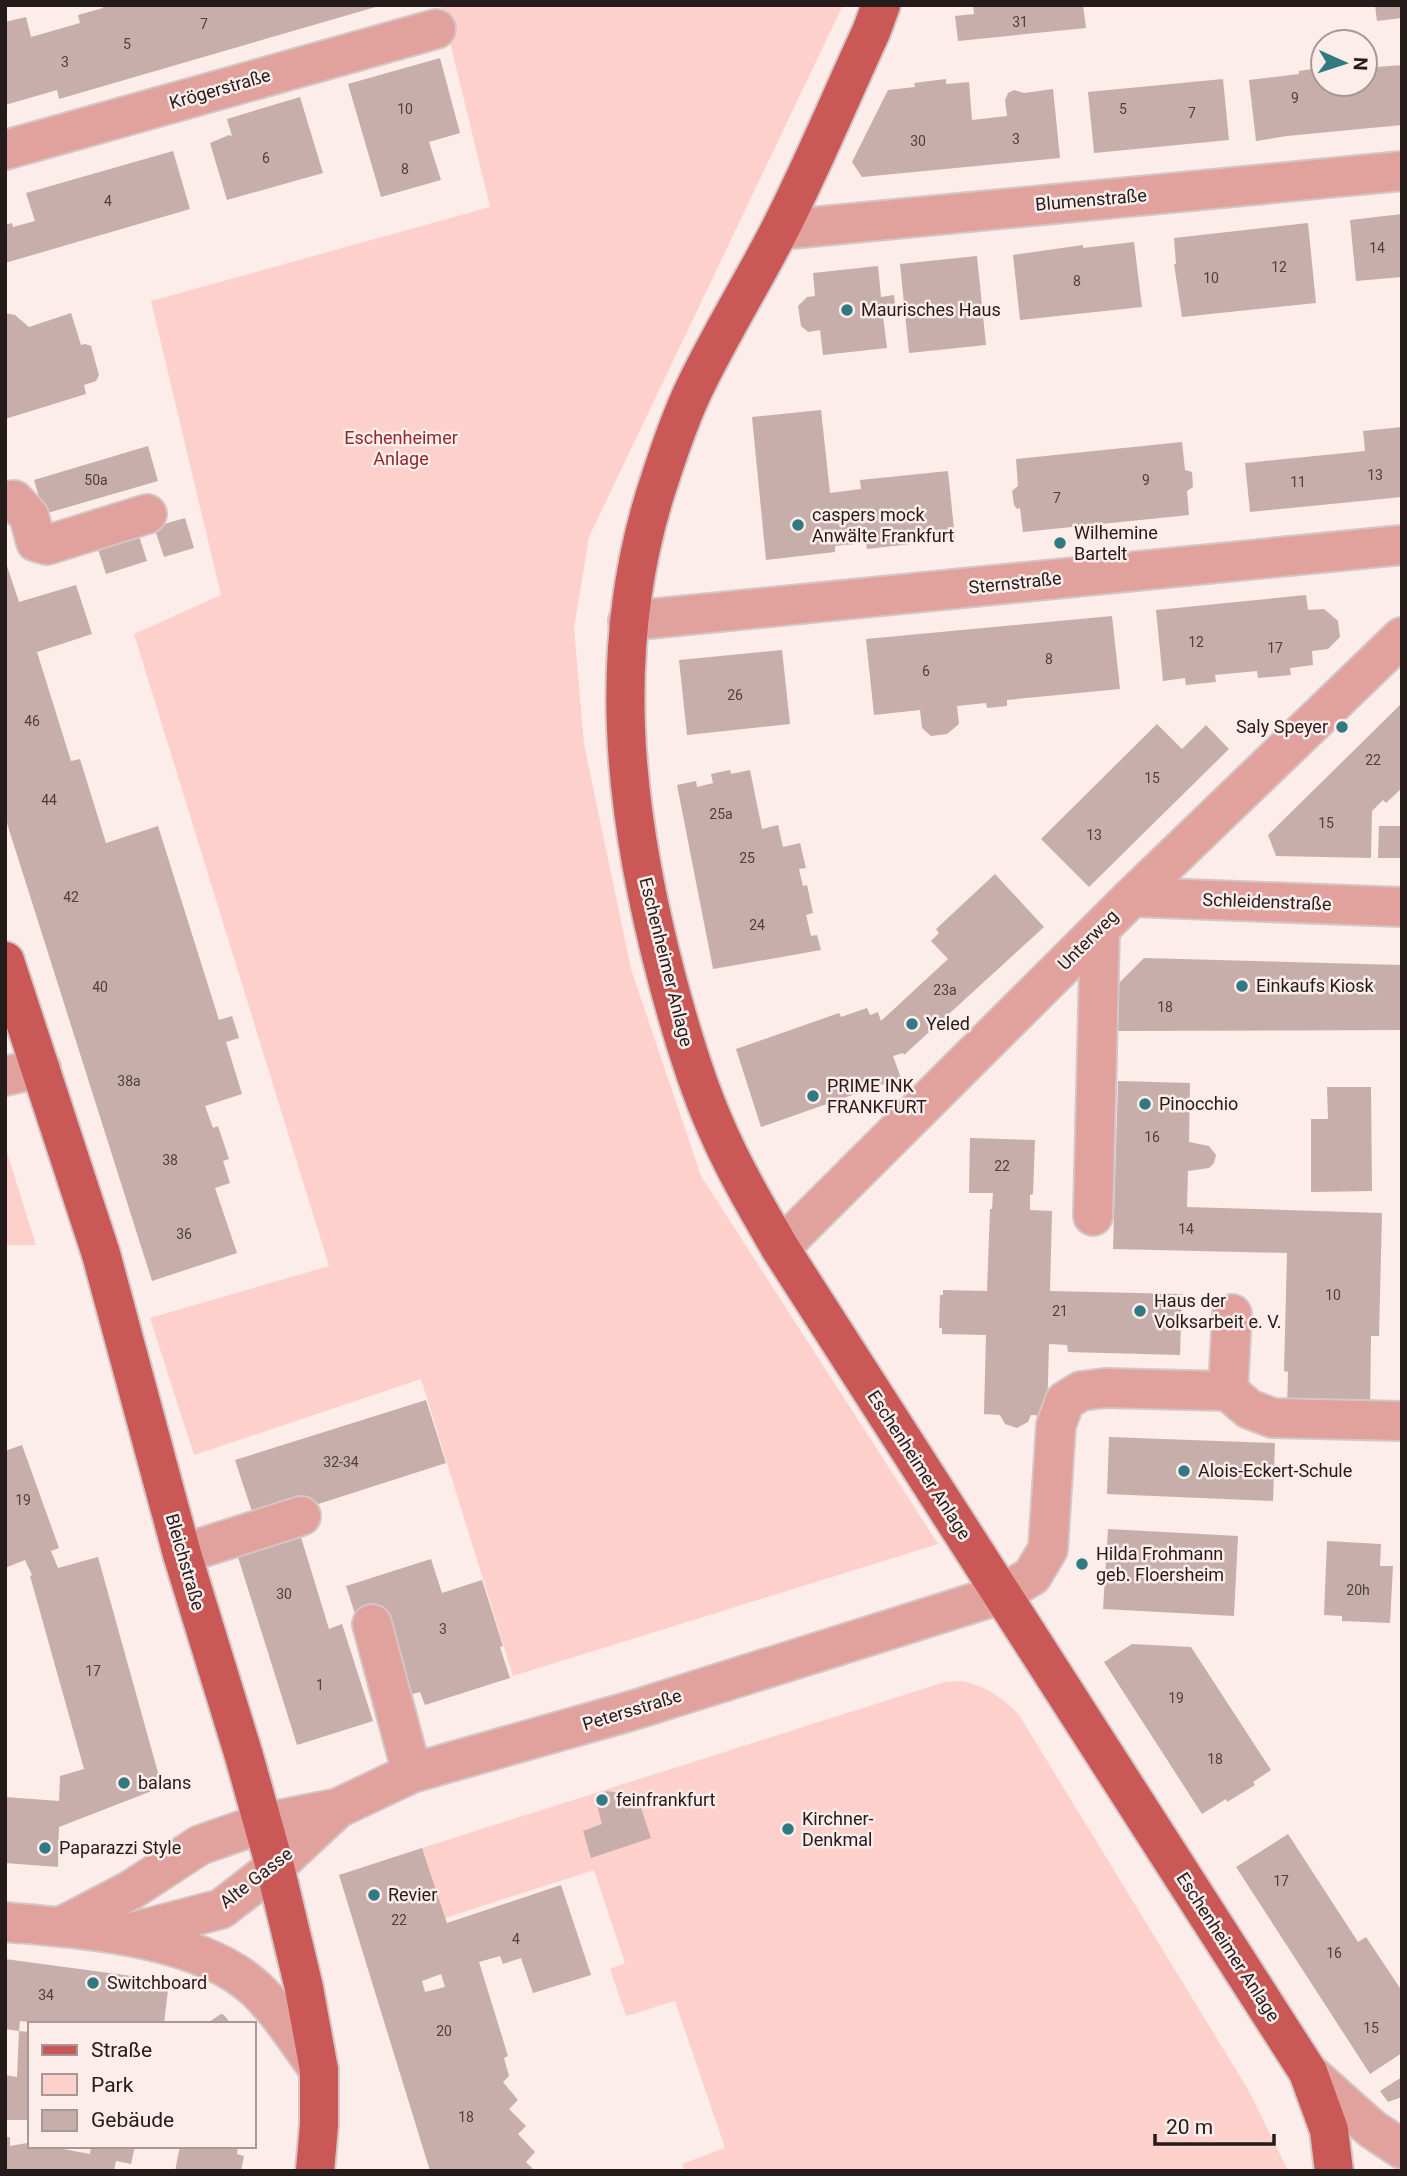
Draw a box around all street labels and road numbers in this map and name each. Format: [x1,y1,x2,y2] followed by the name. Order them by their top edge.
[167,64,273,113] street label: Krögerstraße
[1034,184,1148,215] street label: Blumenstraße
[968,567,1062,598] street label: Sternstraße
[635,875,698,1049] street label: Eschenheimer Anlage
[1202,889,1332,914] street label: Schleidenstraße
[1053,905,1122,974] street label: Unterweg
[863,1386,975,1543] street label: Eschenheimer Anlage
[162,1511,209,1613] street label: Bleichstraße
[580,1684,684,1735] street label: Petersstraße
[215,1843,296,1912] street label: Alte Gasse
[1172,1868,1284,2025] street label: Eschenheimer Anlage

